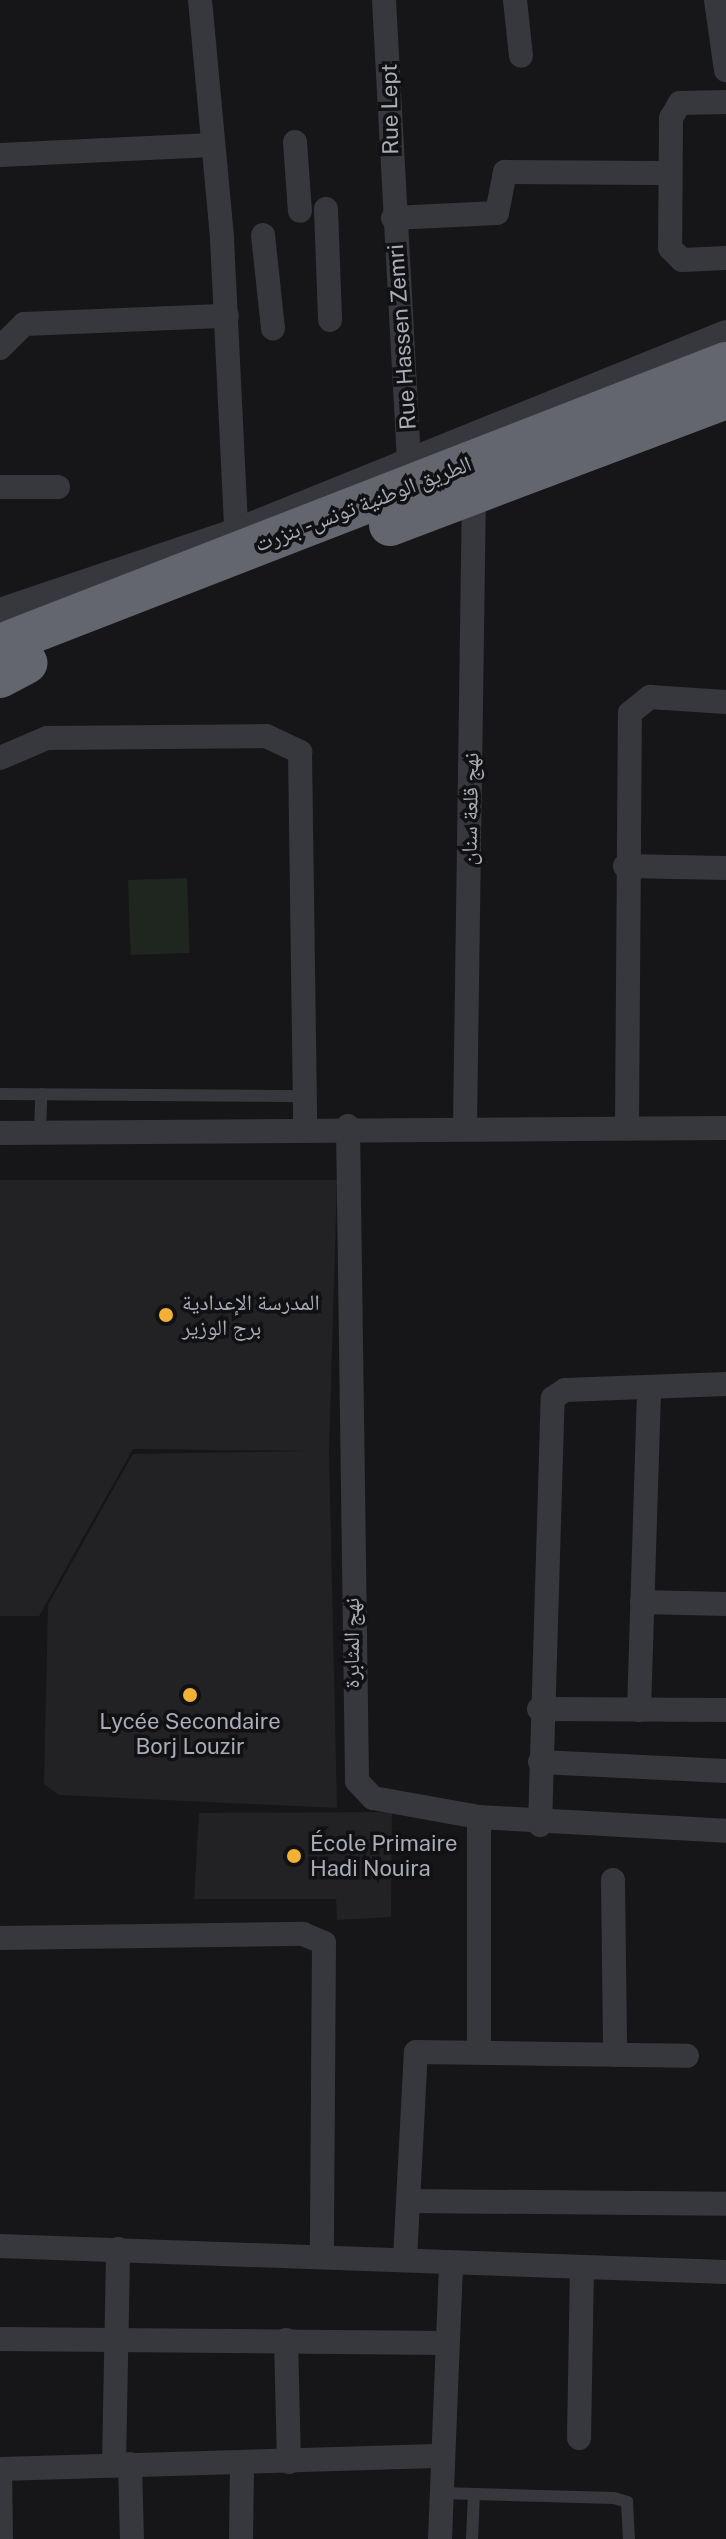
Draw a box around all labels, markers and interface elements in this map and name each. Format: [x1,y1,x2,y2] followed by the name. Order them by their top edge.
[376,63,404,155] street label: Rue Lept
[382,243,422,431] street label: Rue Hassen Zemri
[248,449,478,559] street label: الطريق الوطنية تونس - بنزرت
[456,752,484,866] street label: نهج قلعة سنان
[182,1289,320,1340] place label: المدرسة الإعدادية برج الوزير
[157,1306,175,1324] marker: المدرسة الإعدادية برج الوزير
[339,1598,365,1688] street label: نهج المثابرة
[181,1686,199,1704] marker: Lycée Secondaire Borj Louzir
[99,1708,281,1760] place label: Lycée Secondaire Borj Louzir
[310,1830,458,1882] place label: École Primaire Hadi Nouira
[285,1847,303,1865] marker: École Primaire Hadi Nouira

